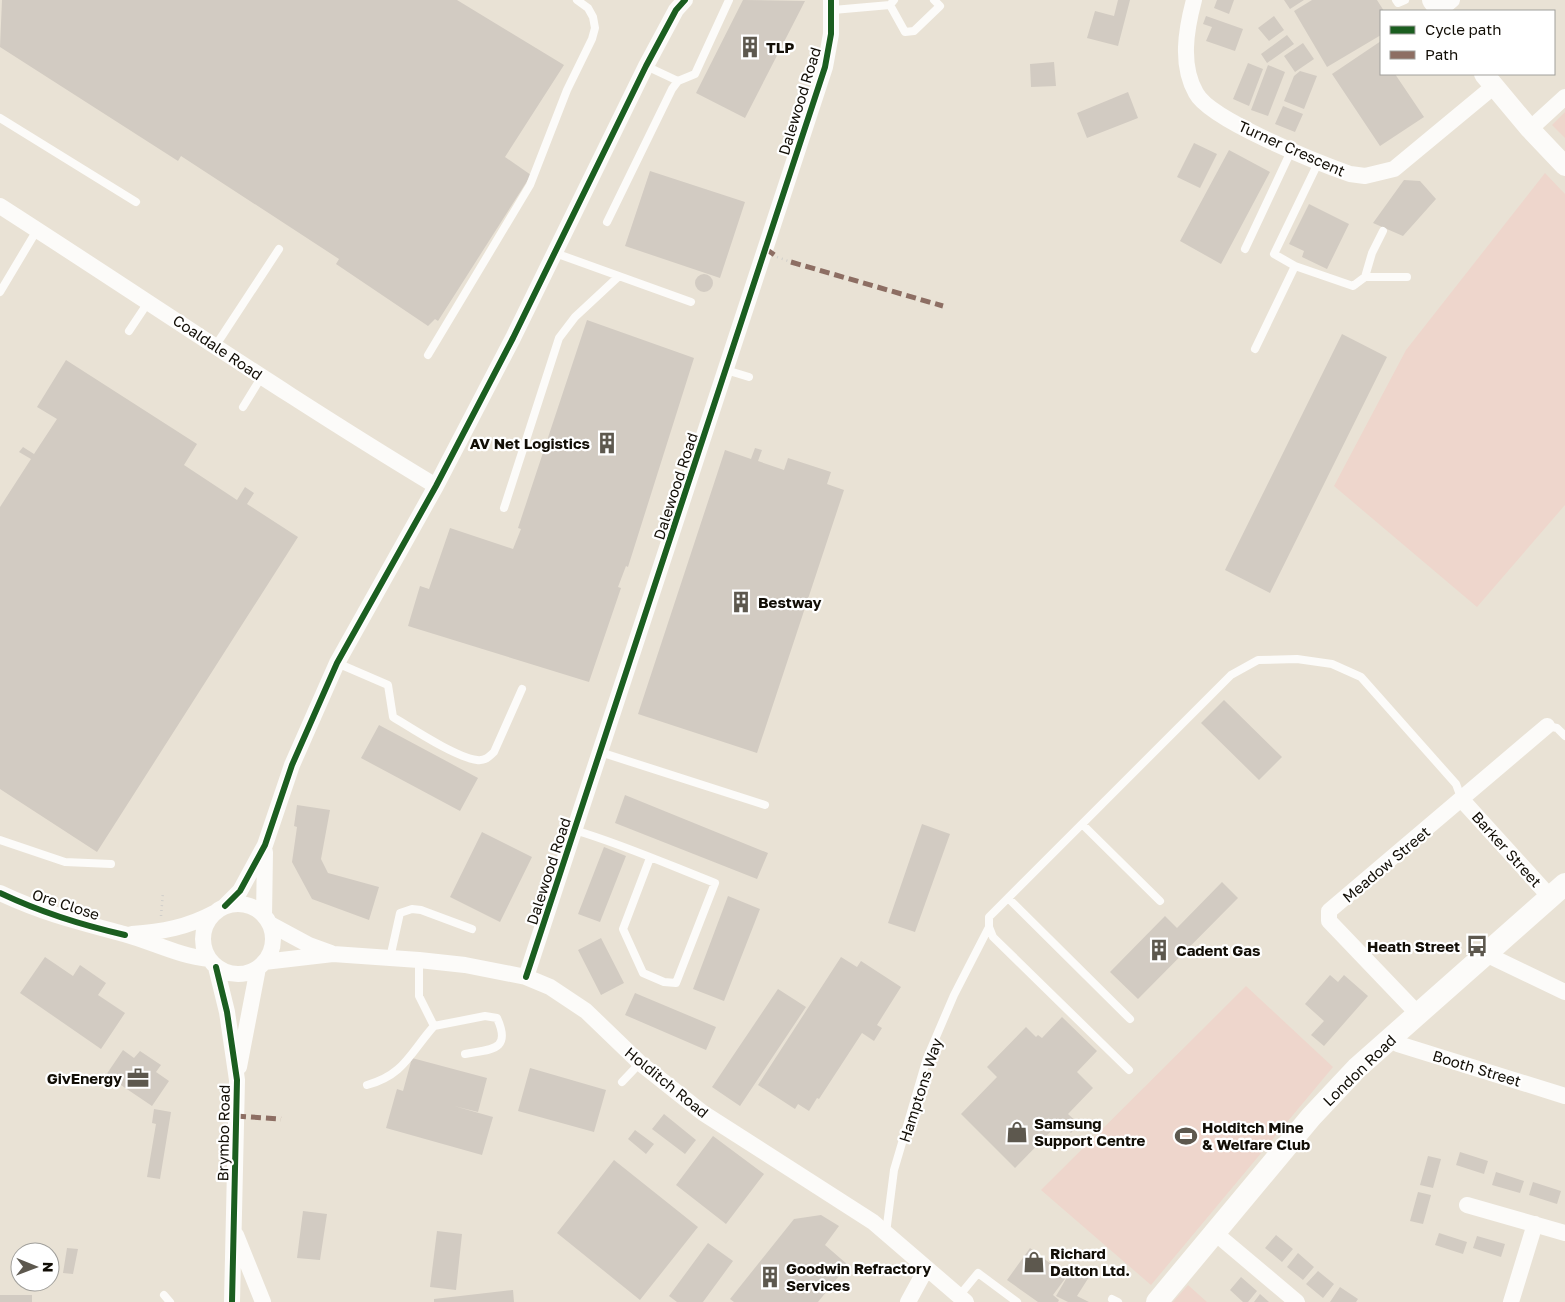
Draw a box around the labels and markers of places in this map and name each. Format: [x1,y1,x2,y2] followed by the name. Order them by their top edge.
[737,34,763,60] building icon: TLP
[766,38,794,56] place label: TLP
[594,430,620,456] building icon: AV Net Logistics
[470,434,590,452] place label: AV Net Logistics
[728,589,754,615] building icon: Bestway
[758,593,821,611] place label: Bestway
[1464,933,1490,959] bus stop icon: Heath Street
[1146,937,1172,963] building icon: Cadent Gas
[1367,937,1460,955] place label: Heath Street
[1176,941,1260,959] place label: Cadent Gas
[125,1065,151,1091] office icon: GivEnergy
[47,1069,122,1087] place label: GivEnergy
[1034,1114,1146,1149] place label: Samsung Support Centre
[1202,1118,1310,1153] place label: Holditch Mine & Welfare Club
[1004,1119,1030,1145] shop icon: Samsung Support Centre
[1173,1123,1199,1149] sports icon: Holditch Mine & Welfare Club
[1050,1244,1130,1279] place label: Richard Dalton Ltd.
[1021,1249,1047,1275] shop icon: Richard Dalton Ltd.
[786,1259,931,1294] place label: Goodwin Refractory Services
[757,1264,783,1290] building icon: Goodwin Refractory Services

